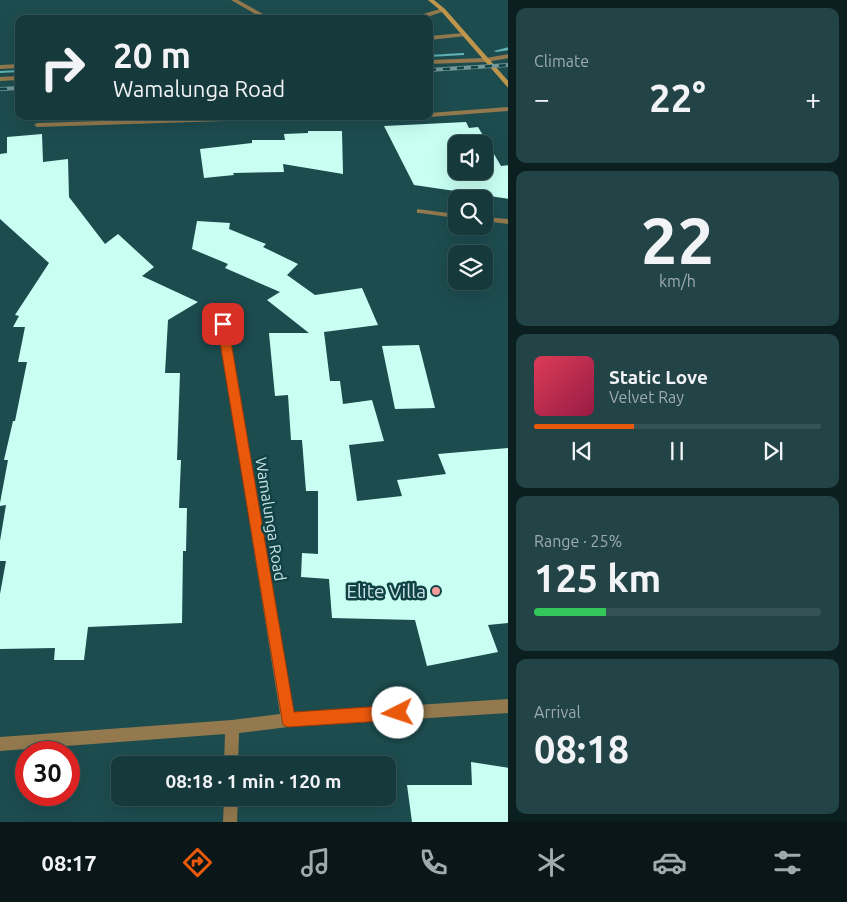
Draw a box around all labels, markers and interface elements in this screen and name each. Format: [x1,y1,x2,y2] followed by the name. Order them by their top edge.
[30,35,95,100] icon: right
[113,35,191,75] text: 20 m
[534,52,589,70] text: Climate
[113,76,285,101] text: Wamalunga Road
[649,77,706,119] text: 22°
[534,83,550,114] text: −
[805,83,821,114] text: +
[448,135,493,290] map controls
[448,135,493,180] button: sound
[448,190,493,235] button: search
[641,203,714,276] text: 22
[448,245,493,290] button: layers
[659,272,696,290] text: km/h
[202,303,244,345] pin
[209,310,237,338] icon: arrive
[609,366,708,388] text: Static Love
[609,388,684,406] text: Velvet Ray
[568,437,596,465] icon: previous
[663,437,691,465] icon: pause
[759,437,787,465] icon: next
[252,456,290,582] street label: Wamalunga Road
[534,532,622,550] text: Range · 25%
[534,557,661,599] text: 125 km
[346,580,426,602] place label: Elite Villa
[430,585,442,597] marker: Elite Villa
[371,686,423,738] position arrow
[534,703,581,721] text: Arrival
[534,728,629,770] text: 08:18
[15,741,80,806] speed limit sign: 30
[166,770,341,792] text: 08:18 · 1 min · 120 m
[180,845,215,880] icon: directions
[298,845,333,880] icon: music
[416,845,451,880] icon: phone
[534,845,569,880] icon: climate
[652,845,687,880] icon: car
[770,845,805,880] icon: filters
[42,850,97,875] text: 08:17

